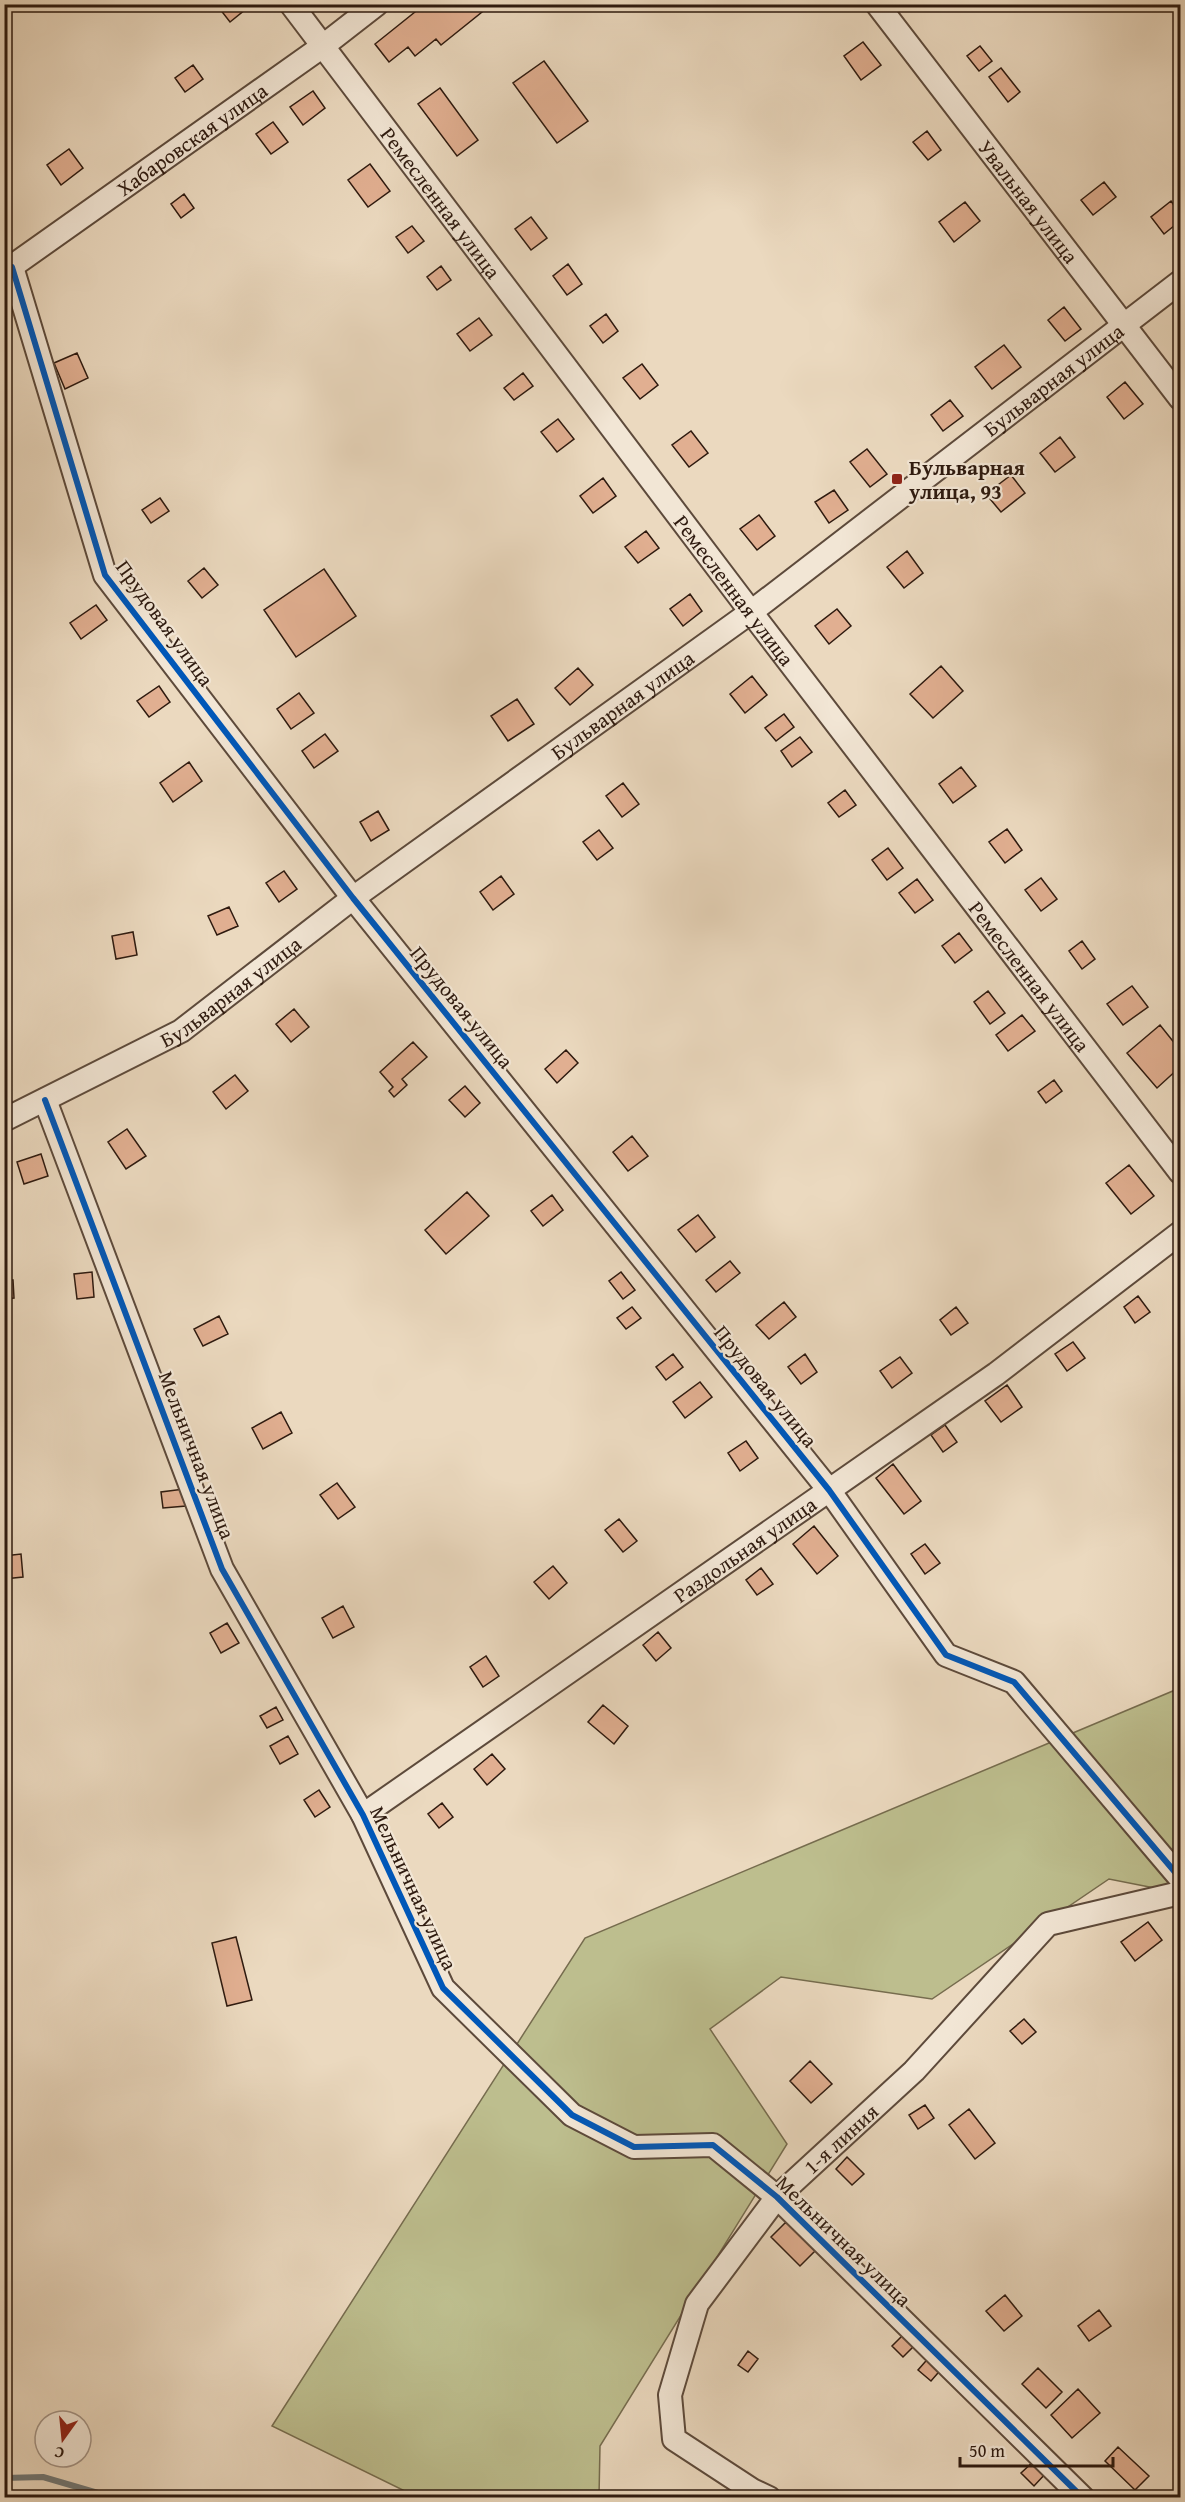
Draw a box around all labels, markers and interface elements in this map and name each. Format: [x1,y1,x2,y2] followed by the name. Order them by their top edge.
[110,75,273,203] street label: Хабаровская улица
[374,120,509,285] street label: Ремесленная улица
[971,133,1086,270] street label: Увальная улица
[977,315,1130,444] street label: Бульварная улица
[908,452,1025,507] place label: Бульварная улица, 93
[890,472,904,486] marker: Бульварная улица, 93
[667,508,802,672] street label: Ремесленная улица
[108,553,222,693] street label: Прудовая улица
[544,642,700,767] street label: Бульварная улица
[962,894,1098,1058] street label: Ремесленная улица
[154,928,307,1055] street label: Бульварная улица
[403,939,521,1075] street label: Прудовая улица
[707,1318,825,1454] street label: Прудовая улица
[151,1366,243,1544] street label: Мельничная улица
[667,1488,822,1610] street label: Раздольная улица
[362,1801,466,1975] street label: Мельничная улица
[796,2096,885,2181] street label: 1-я линия
[769,2168,919,2314] street label: Мельничная улица
[33,2409,93,2469] north arrow
[960,2430,1113,2468] scale bar
[969,2437,1005,2464] text: 50 m
[52,2441,67,2466] text: С

